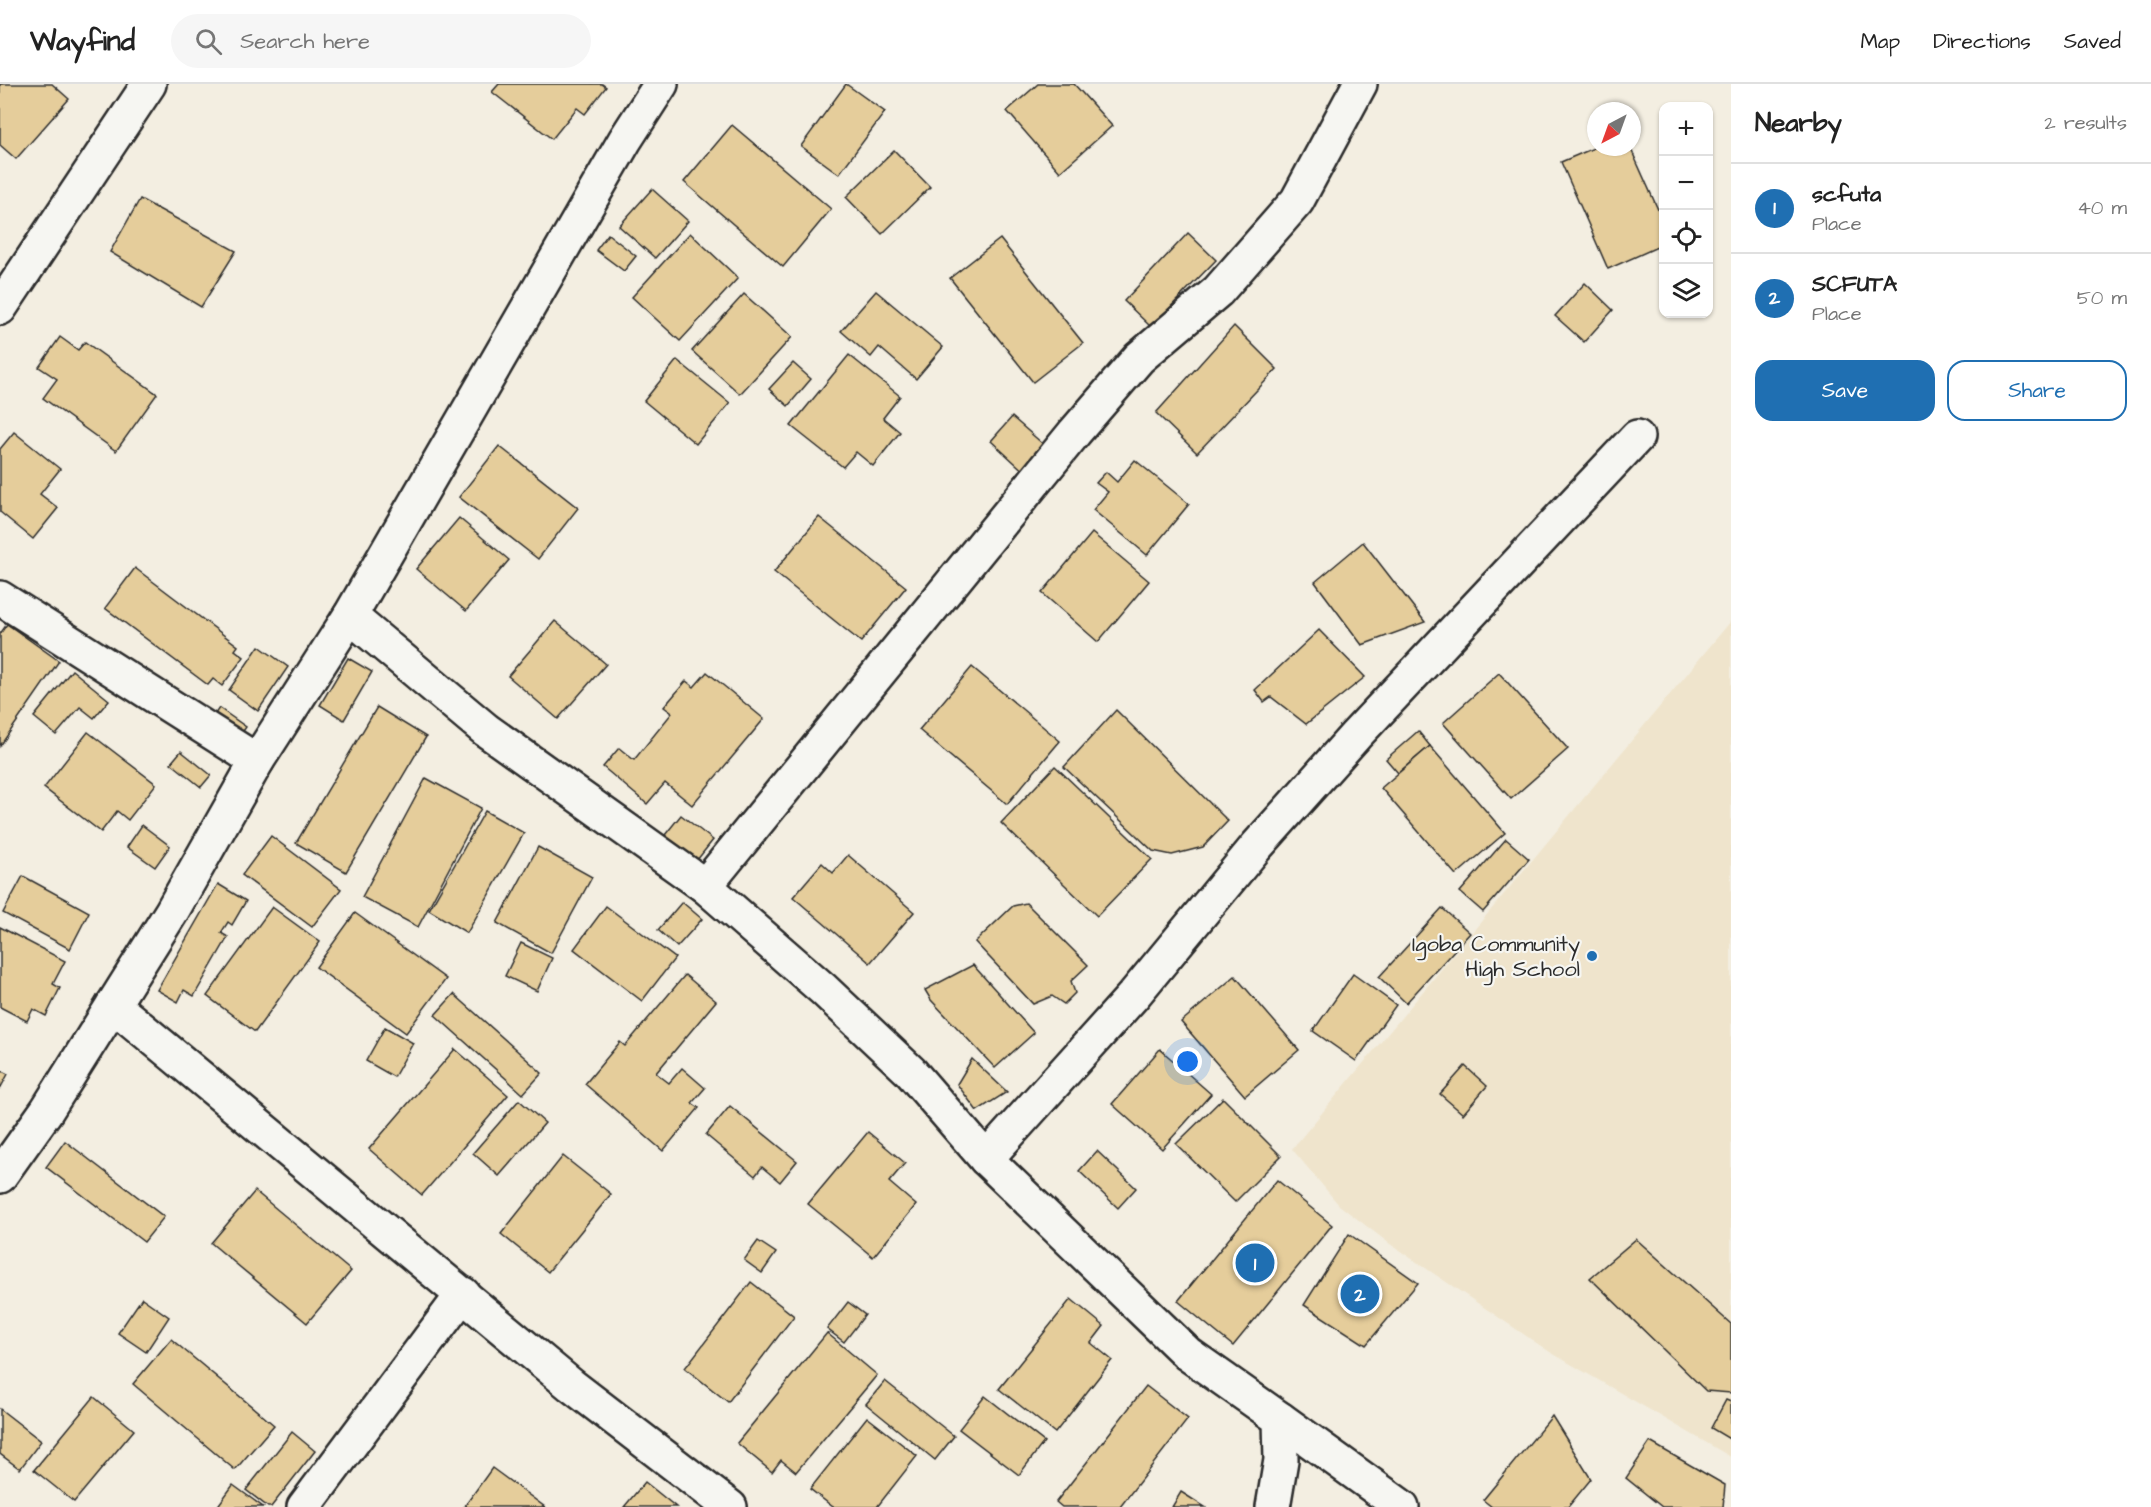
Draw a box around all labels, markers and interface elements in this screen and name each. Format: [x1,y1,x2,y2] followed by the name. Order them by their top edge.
[171,14,591,68] search box
[30,22,135,61] text: Wayfind
[192,25,225,58] icon: search
[240,26,370,57] text: Search here
[1860,27,1900,56] text: Map
[1933,27,2031,56] text: Directions
[2064,27,2121,56] text: Saved
[1587,102,1641,156] north arrow
[1659,102,1713,318] map controls
[1659,102,1713,156] button: +
[1755,105,1842,141] text: Nearby
[2044,109,2127,137] text: 2 results
[1659,156,1713,210] button: −
[1812,179,1881,210] text: scfuta
[1773,194,1776,222] text: 1
[2077,194,2127,222] text: 40 m
[1659,210,1713,264] button: locate
[1812,210,1862,238] text: Place
[1659,264,1713,318] button: layers
[1812,269,1897,300] text: SCFUTA
[1769,284,1780,312] text: 2
[2077,284,2127,312] text: 50 m
[1812,300,1862,328] text: Place
[1755,360,1935,421] button: Save
[1947,360,2127,421] button: Share
[1412,929,1580,986] place label: Igoba Community High School
[1585,949,1599,963] marker: Igoba Community High School
[1173,1047,1202,1076] your location
[1236,1240,1274,1286] pin: 1
[1340,1272,1380,1316] pin: 2

